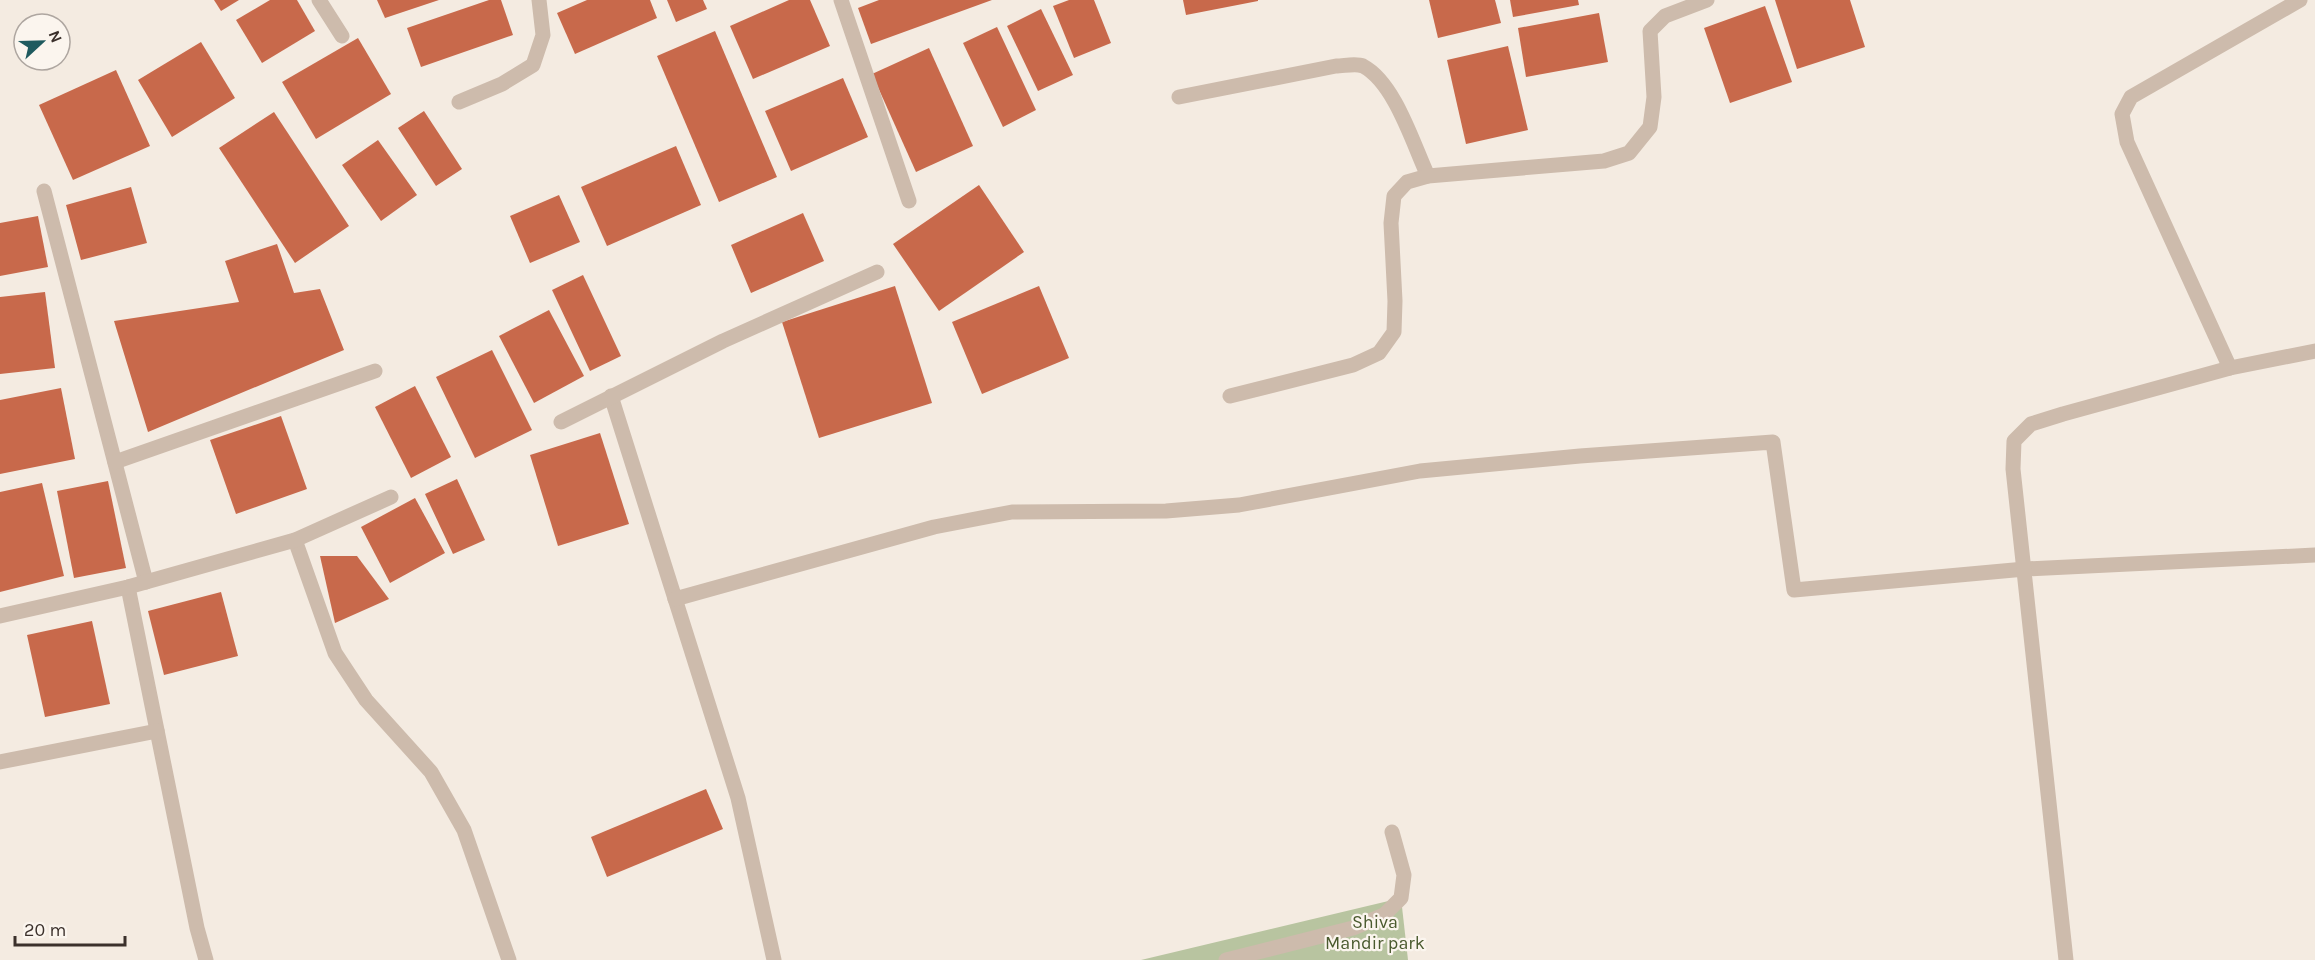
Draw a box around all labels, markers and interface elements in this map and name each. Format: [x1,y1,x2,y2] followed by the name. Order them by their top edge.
[12,12,72,72] north arrow
[44,28,66,45] text: N
[15,909,124,947] scale bar
[1325,911,1425,954] park label: Shiva Mandir park
[24,919,66,941] text: 20 m

